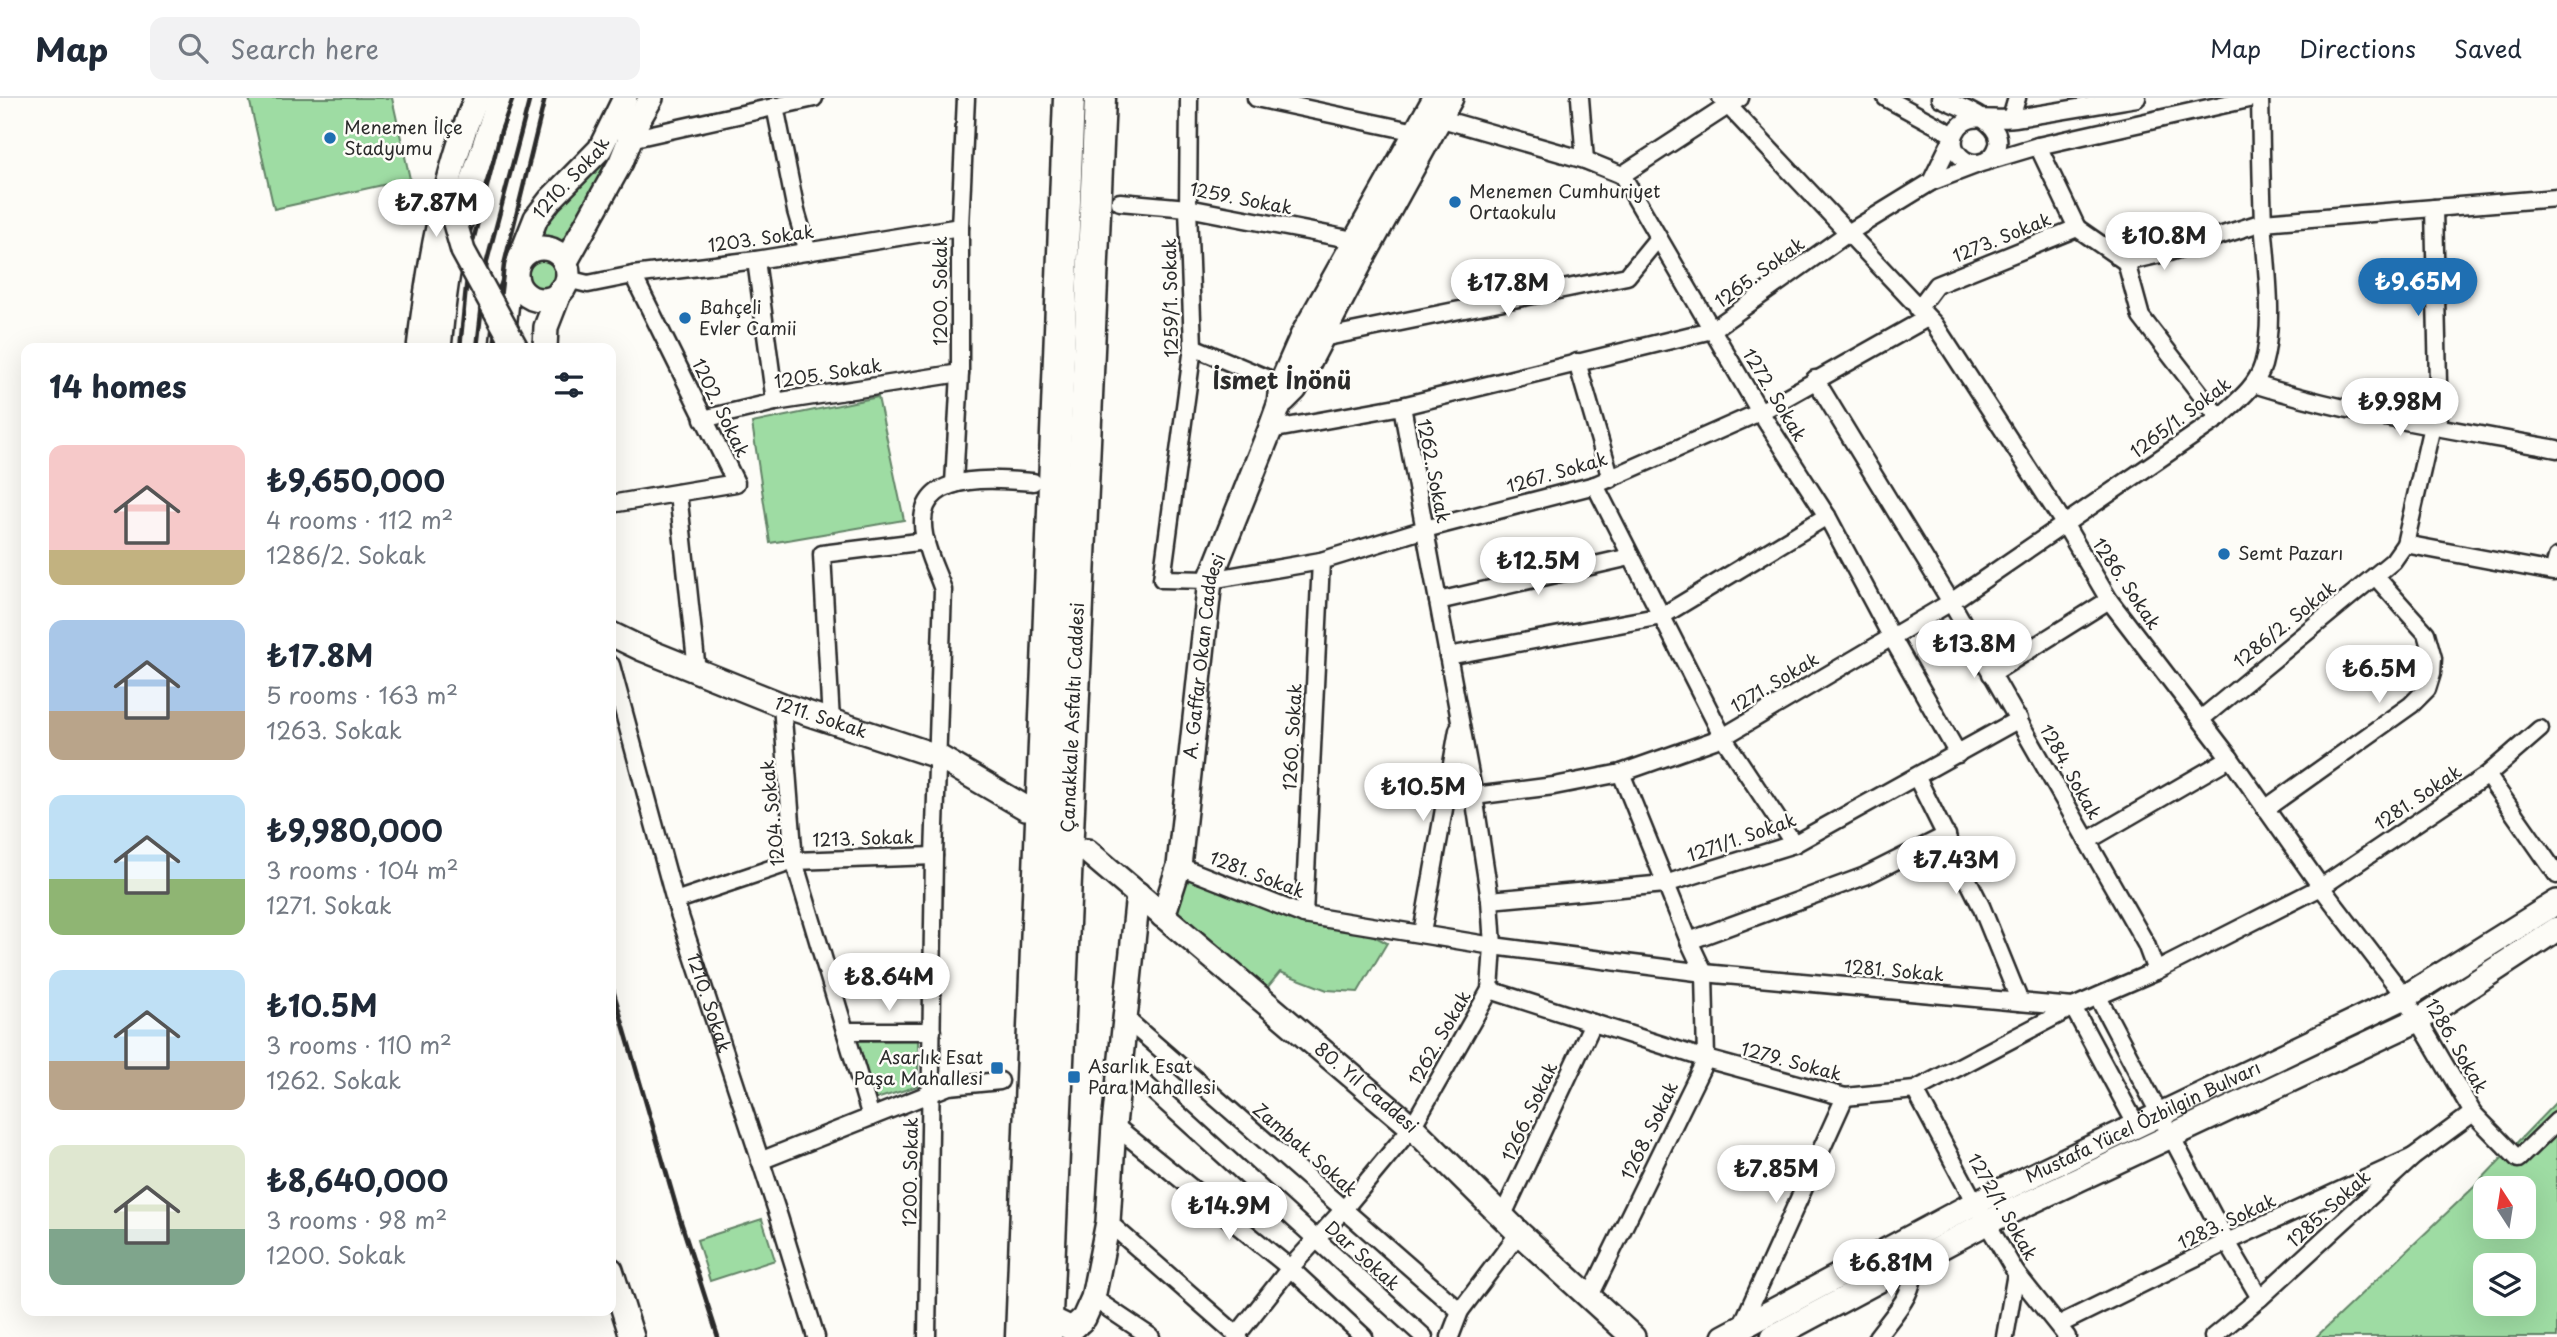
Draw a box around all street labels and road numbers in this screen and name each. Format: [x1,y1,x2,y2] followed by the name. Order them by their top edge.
[525,132,616,224] street label: 1210. Sokak
[1188,174,1295,221] street label: 1259. Sokak
[1948,205,2055,269] street label: 1273. Sokak
[706,217,815,258] street label: 1203. Sokak
[1709,230,1810,314] street label: 1265. Sokak
[926,236,953,346] street label: 1200. Sokak
[1155,238,1184,358] street label: 1259/1. Sokak
[1737,342,1814,446] street label: 1272. Sokak
[772,351,883,394] street label: 1205. Sokak
[686,353,757,461] street label: 1202. Sokak
[2124,370,2236,464] street label: 1265/1. Sokak
[1411,416,1458,525] street label: 1262. Sokak
[1503,444,1610,499] street label: 1267. Sokak
[2086,532,2168,635] street label: 1286. Sokak
[1176,549,1231,760] street label: A. Gaffar Okan Caddesi
[2227,574,2341,674] street label: 1286/2. Sokak
[1053,602,1090,833] street label: Çanakkale Asfaltı Caddesi
[1725,645,1823,719] street label: 1271. Sokak
[1275,683,1308,791] street label: 1260. Sokak
[771,688,871,744] street label: 1211. Sokak
[2034,718,2109,824] street label: 1284. Sokak
[2368,757,2466,836] street label: 1281. Sokak
[753,759,791,868] street label: 1204. Sokak
[1683,805,1800,868] street label: 1271/1. Sokak
[812,822,914,853] street label: 1213. Sokak
[1206,843,1309,904] street label: 1281. Sokak
[681,949,739,1056] street label: 1210. Sokak
[1843,952,1945,987] street label: 1281. Sokak
[1401,985,1477,1090] street label: 1262. Sokak
[2419,993,2495,1098] street label: 1286. Sokak
[1738,1034,1845,1087] street label: 1279. Sokak
[1309,1035,1425,1138] street label: 80. Yıl Caddesi
[2020,1053,2265,1189] street label: Mustafa Yücel Özbilgin Bulvarı
[1494,1057,1563,1165] street label: 1266. Sokak
[1613,1076,1684,1184] street label: 1268. Sokak
[1248,1096,1364,1202] street label: Zambak Sokak
[895,1117,924,1227] street label: 1200. Sokak
[1962,1148,2045,1265] street label: 1272/1. Sokak
[2280,1163,2376,1253] street label: 1285. Sokak
[2173,1186,2280,1255] street label: 1283. Sokak
[1319,1214,1407,1296] street label: Dar Sokak

